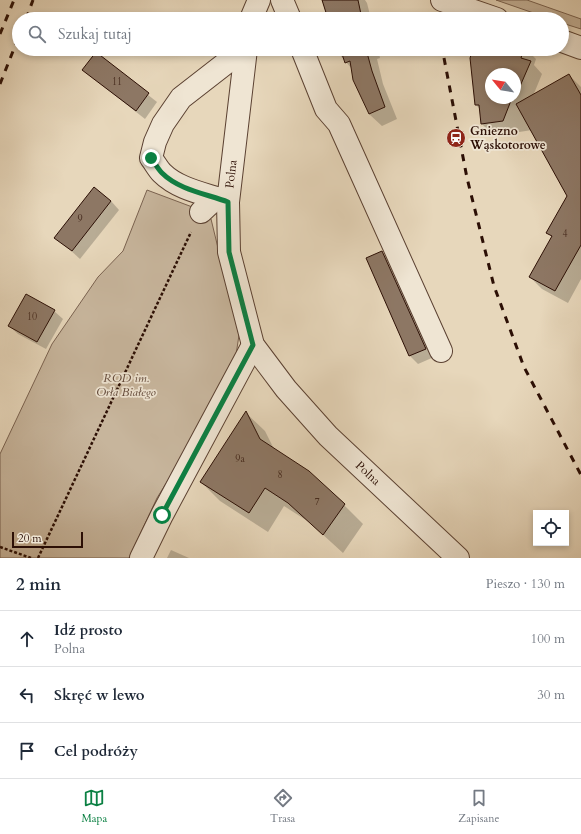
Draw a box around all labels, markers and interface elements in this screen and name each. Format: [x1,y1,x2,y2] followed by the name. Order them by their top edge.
[12,12,569,56] search box
[26,23,48,45] icon: search
[58,24,132,44] text: Szukaj tutaj
[485,68,521,104] north arrow
[112,75,122,89] house number: 11
[469,123,546,153] place label: Gniezno Wąskotorowe
[445,127,467,149] station icon: Gniezno Wąskotorowe
[142,149,160,167] route end
[221,158,241,189] street label: Polna
[77,212,83,226] house number: 9
[562,227,568,241] house number: 4
[27,310,37,324] house number: 10
[96,370,156,400] park label: ROD im. Orła Białego
[235,452,245,466] house number: 9a
[352,457,385,489] street label: Polna
[277,468,283,482] house number: 8
[314,495,320,509] house number: 7
[153,506,171,524] route start
[533,510,569,546] map controls
[533,510,569,546] button: locate
[12,530,83,549] scale bar
[18,531,42,546] text: 20 m
[16,573,61,596] text: 2 min
[486,575,565,593] text: Pieszo · 130 m
[54,620,122,640] text: Idź prosto
[16,628,38,650] icon: ahead
[531,630,565,648] text: 100 m
[54,640,85,658] text: Polna
[16,684,38,706] icon: left
[54,685,144,705] text: Skręć w lewo
[537,686,565,704] text: 30 m
[16,740,38,762] icon: arrive
[54,741,138,761] text: Cel podróży
[81,787,107,826] tab: Mapa
[270,787,295,826] tab: Trasa
[458,787,500,826] tab: Zapisane

